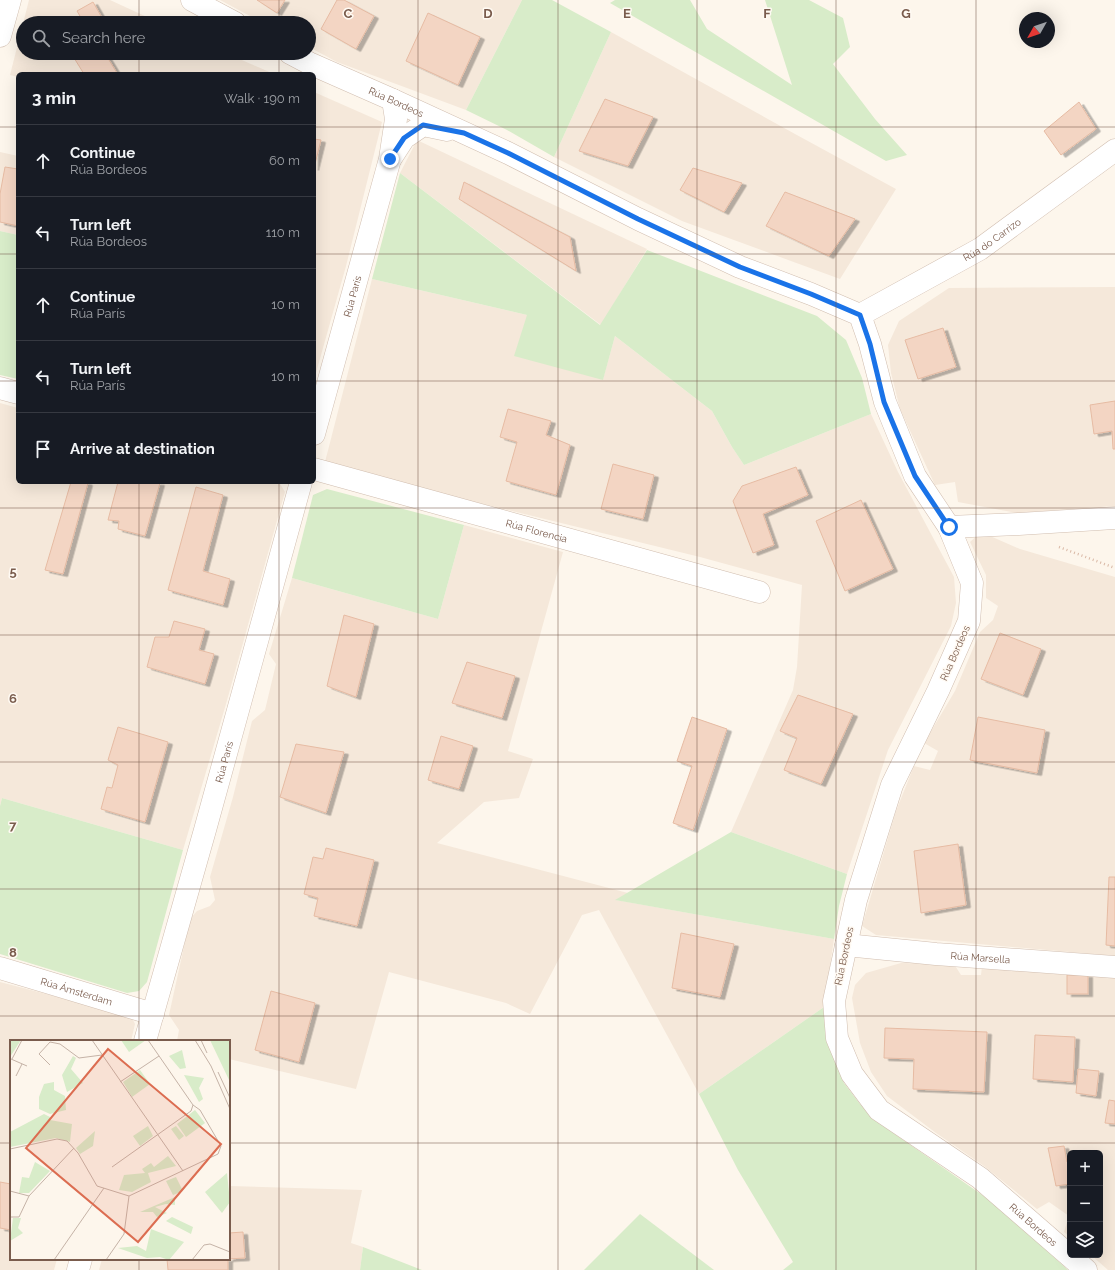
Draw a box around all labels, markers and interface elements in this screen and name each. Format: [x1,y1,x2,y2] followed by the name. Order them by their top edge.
[344,6,353,21] text: C
[483,6,493,21] text: D
[623,6,631,21] text: E
[763,6,771,21] text: F
[901,6,911,21] text: G
[1019,12,1055,48] north arrow
[16,16,316,60] search box
[30,27,52,49] icon: search
[62,29,145,47] text: Search here
[367,85,426,119] street label: Rúa Bordeos
[32,88,76,108] text: 3 min
[224,91,300,106] text: Walk · 190 m
[70,144,135,162] text: Continue
[32,150,54,172] icon: ahead
[381,150,399,168] route end
[269,153,300,168] text: 60 m
[70,162,147,177] text: Rúa Bordeos
[70,216,131,234] text: Turn left
[961,216,1023,263] street label: Rúa do Carrizo
[32,222,54,244] icon: left
[266,225,300,240] text: 110 m
[70,234,147,249] text: Rúa Bordeos
[341,274,363,318] street label: Rúa París
[70,288,135,306] text: Continue
[32,294,54,316] icon: ahead
[271,297,300,312] text: 10 m
[70,306,125,321] text: Rúa París
[70,360,131,378] text: Turn left
[32,366,54,388] icon: left
[271,369,300,384] text: 10 m
[70,378,125,393] text: Rúa París
[32,438,54,460] icon: arrive
[70,440,215,458] text: Arrive at destination
[505,517,569,544] street label: Rúa Florencia
[940,518,958,536] route start
[9,564,17,579] text: 5
[938,624,972,682] street label: Rúa Bordeos
[9,691,17,706] text: 6
[213,740,235,784] street label: Rúa París
[9,818,17,833] text: 7
[832,926,856,986] street label: Rúa Bordeos
[9,945,17,960] text: 8
[950,950,1011,965] street label: Rúa Marsella
[39,975,114,1007] street label: Rúa Ámsterdam
[10,1040,230,1260] inset map
[1067,1150,1103,1258] map controls
[1067,1150,1103,1186] button: +
[1067,1186,1103,1222] button: −
[1008,1201,1060,1248] street label: Rúa Bordeos
[1067,1222,1103,1258] button: layers

